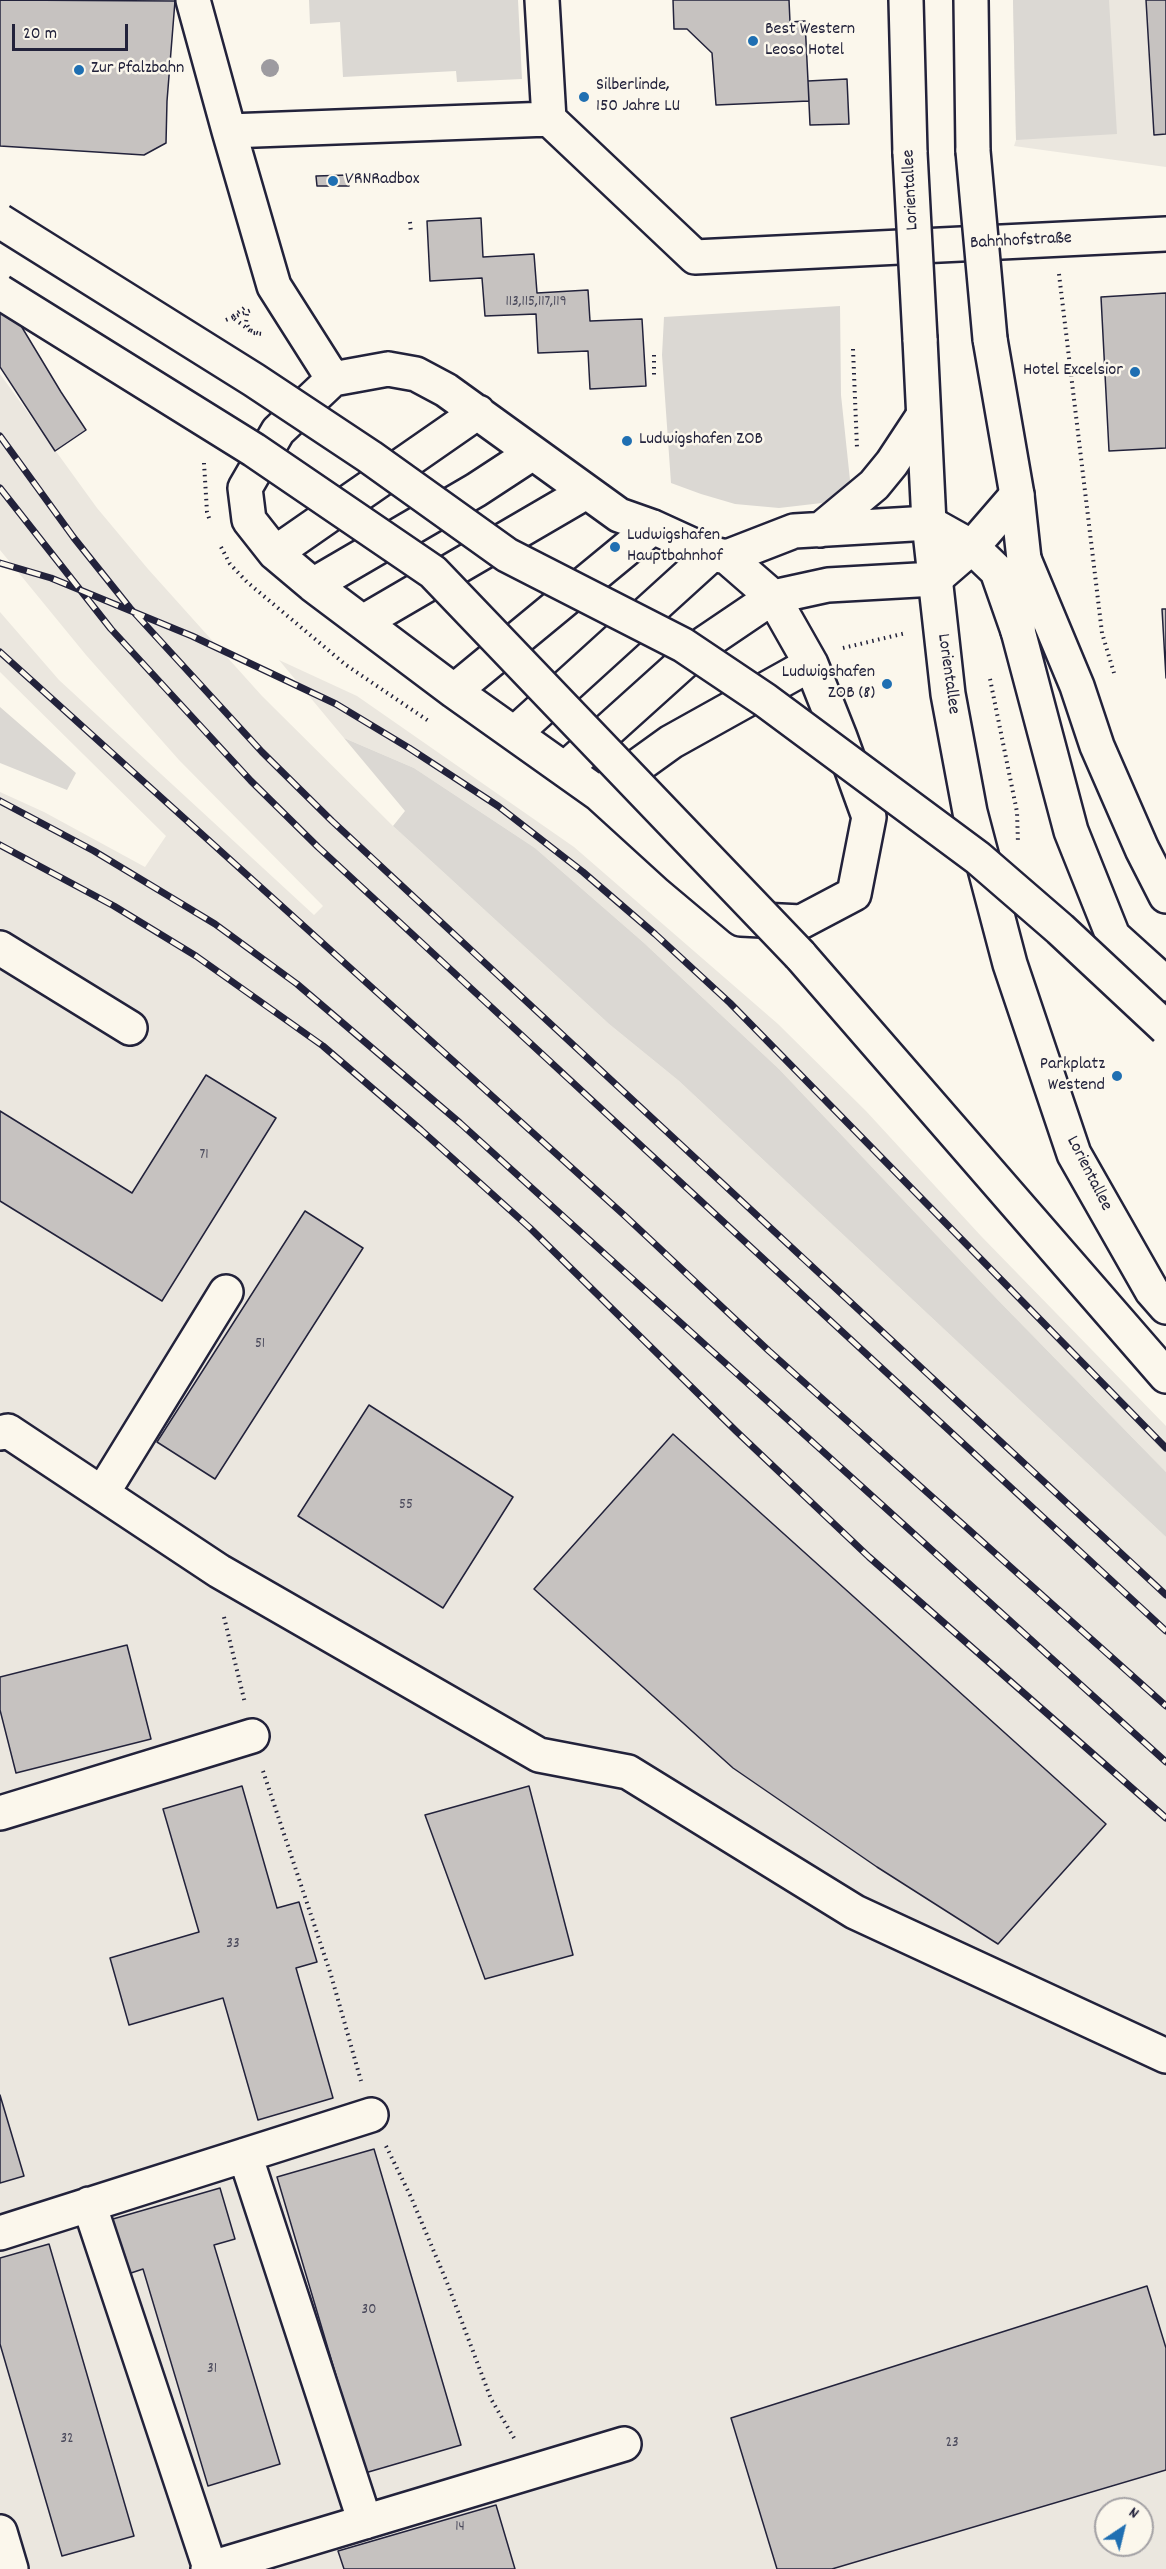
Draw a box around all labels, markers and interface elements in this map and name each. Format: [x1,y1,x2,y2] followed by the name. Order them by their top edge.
[15,12,130,50] scale bar
[765,20,855,63] place label: Best Western Leoso Hotel
[23,22,57,47] text: 20 m
[746,34,760,48] marker: Best Western Leoso Hotel
[91,59,184,81] place label: Zur Pfalzbahn
[72,63,86,77] marker: Zur Pfalzbahn
[596,76,680,118] place label: Silberlinde, 150 Jahre LU
[577,90,591,104] marker: Silberlinde, 150 Jahre LU
[899,149,925,231] street label: Lorientallee
[345,170,419,192] place label: VRNRadbox
[326,174,340,188] marker: VRNRadbox
[970,229,1072,255] street label: Bahnhofstraße
[505,294,567,312] house number: 113,115,117,119
[1023,361,1123,383] place label: Hotel Excelsior
[1128,365,1142,379] marker: Hotel Excelsior
[639,430,763,452] place label: Ludwigshafen ZOB
[620,434,634,448] marker: Ludwigshafen ZOB
[627,526,723,568] place label: Ludwigshafen Hauptbahnhof
[608,540,622,554] marker: Ludwigshafen Hauptbahnhof
[931,632,963,716] street label: Lorientallee
[782,663,875,706] place label: Ludwigshafen ZOB (8)
[880,677,894,691] marker: Ludwigshafen ZOB (8)
[1040,1055,1105,1098] place label: Parkplatz Westend
[1110,1069,1124,1083] marker: Parkplatz Westend
[1060,1133,1116,1215] street label: Lorientallee
[199,1147,209,1165] house number: 71
[255,1336,265,1354] house number: 51
[399,1497,413,1515] house number: 55
[226,1936,240,1954] house number: 33
[362,2302,376,2320] house number: 30
[207,2361,217,2379] house number: 31
[60,2431,74,2449] house number: 32
[945,2435,959,2453] house number: 23
[1094,2497,1154,2557] north arrow
[1124,2502,1143,2525] text: N
[455,2519,465,2537] house number: 14

